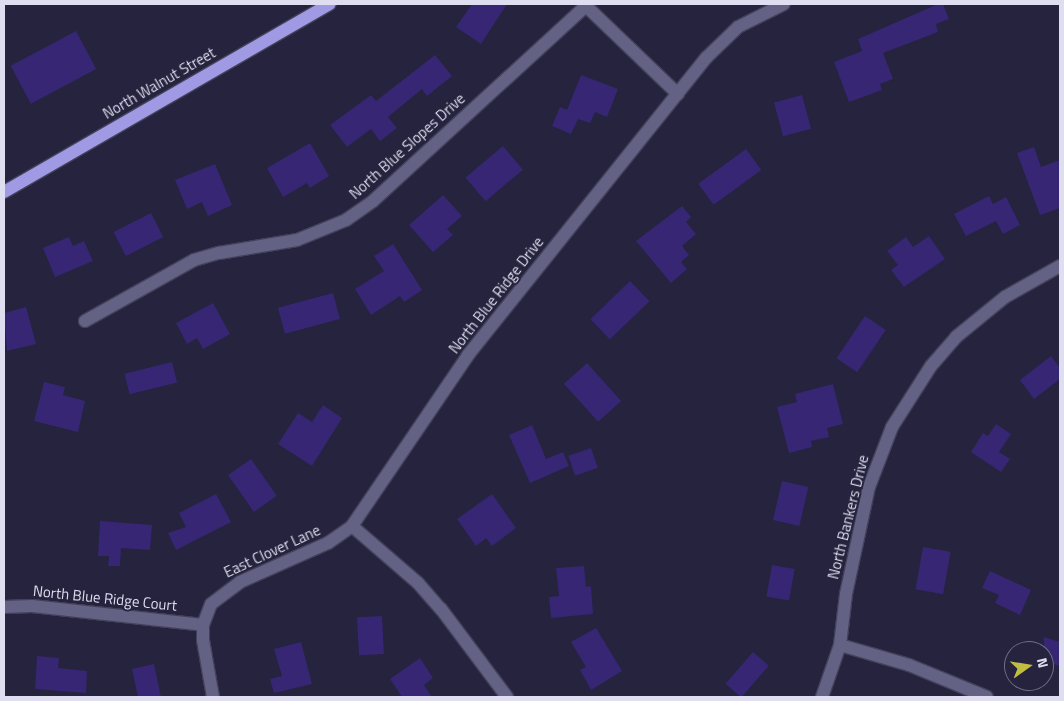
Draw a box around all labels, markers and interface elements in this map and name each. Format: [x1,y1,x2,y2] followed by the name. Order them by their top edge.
[99,43,219,123] street label: North Walnut Street
[345,89,469,203] street label: North Blue Slopes Drive
[445,233,547,357] street label: North Blue Ridge Drive
[824,453,872,581] street label: North Bankers Drive
[221,521,323,581] street label: East Clover Lane
[32,581,178,615] street label: North Blue Ridge Court
[1004,641,1054,691] north arrow
[1032,656,1054,670] text: N

